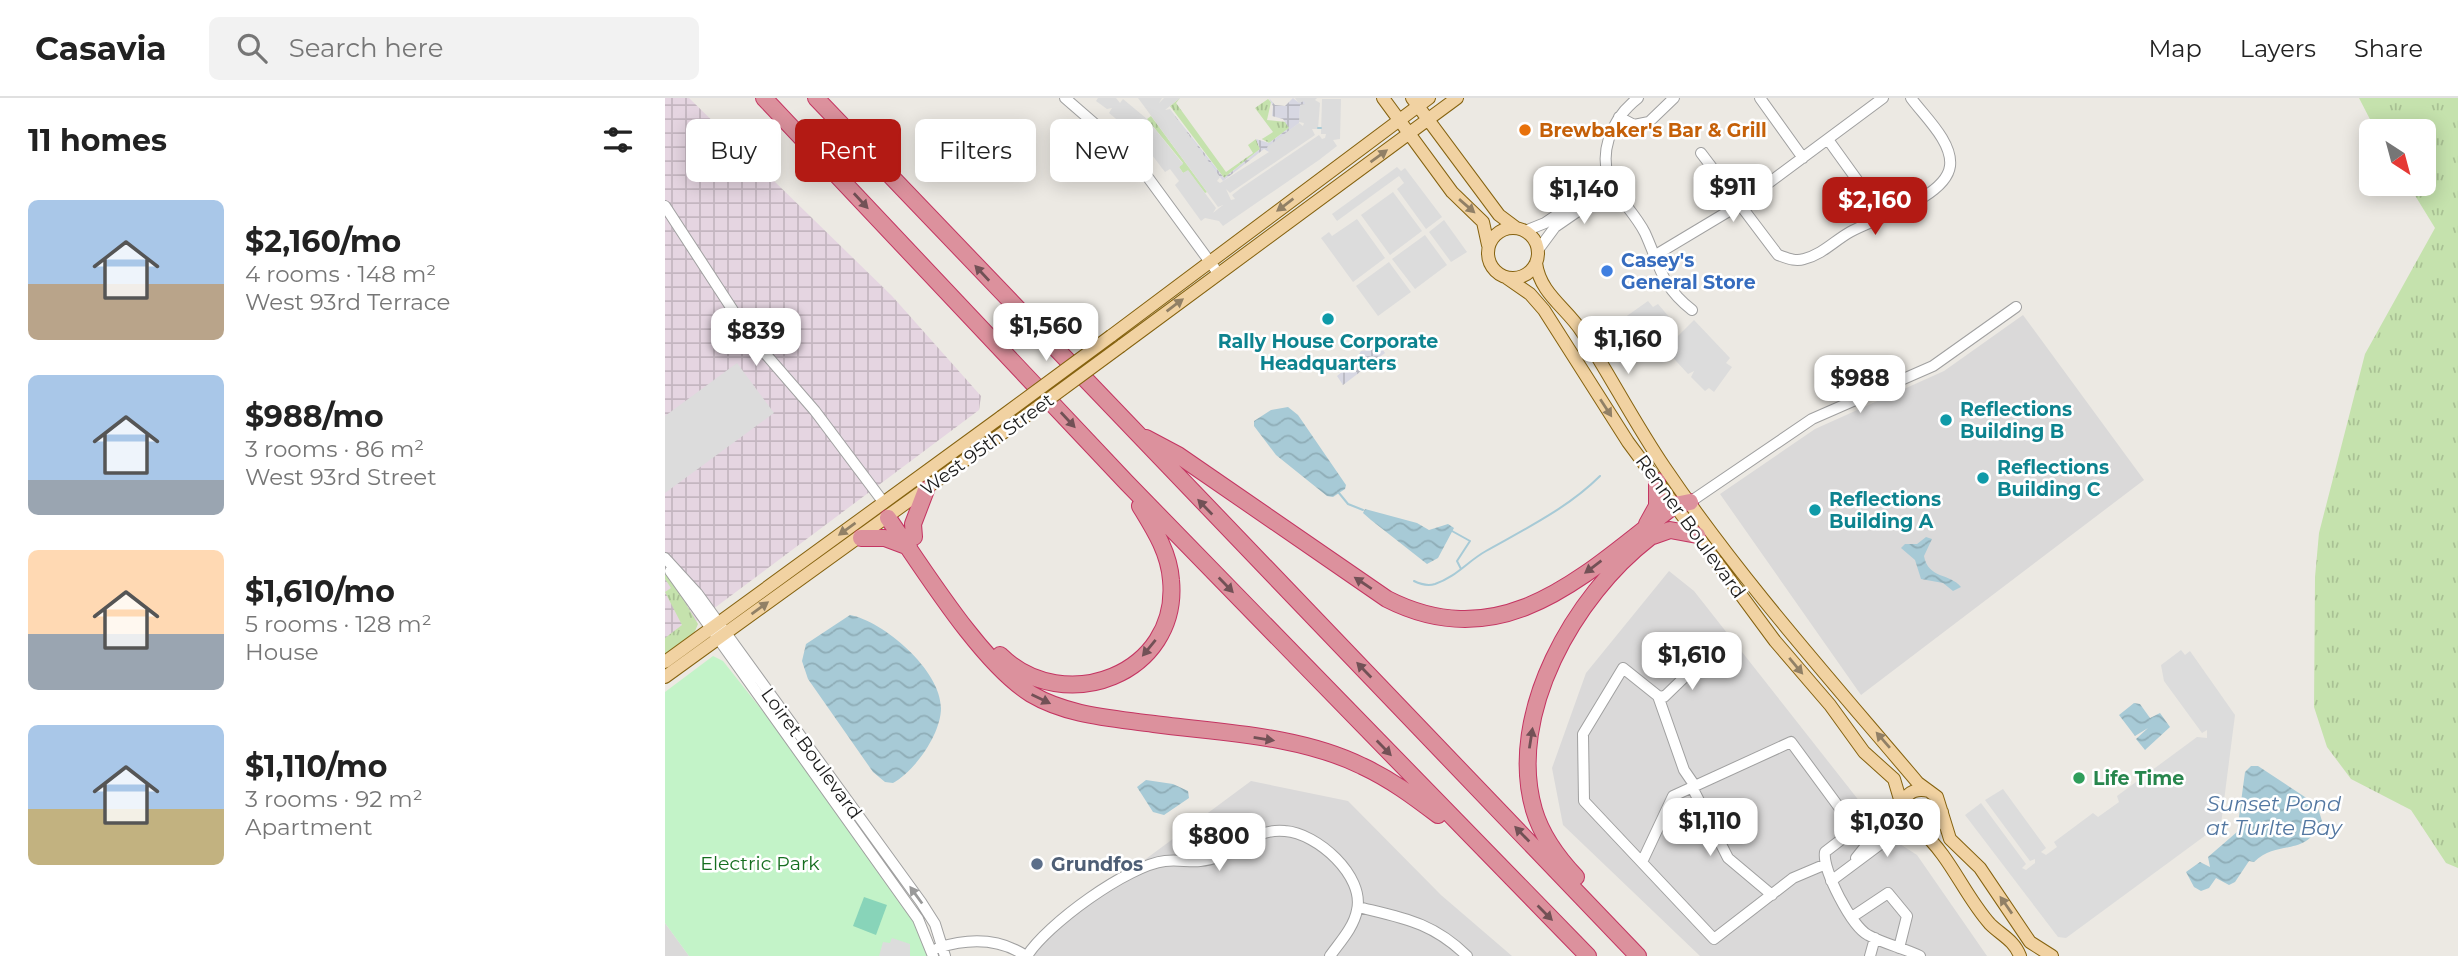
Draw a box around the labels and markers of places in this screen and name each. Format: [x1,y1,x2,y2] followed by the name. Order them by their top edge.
[1539,119,1767,142] place label: Brewbaker's Bar & Grill
[1517,122,1533,138] marker: Brewbaker's Bar & Grill
[1692,164,1774,224] pin: $911
[1527,166,1641,226] pin: $1,140
[1818,178,1932,237] pin: $2,160
[1621,249,1756,294] place label: Casey's General Store
[1599,263,1615,279] marker: Casey's General Store
[989,303,1103,363] pin: $1,560
[715,308,797,368] pin: $839
[1320,311,1336,327] marker: Rally House Corporate Headquarters
[1571,316,1685,376] pin: $1,160
[1218,330,1438,375] place label: Rally House Corporate Headquarters
[1819,356,1901,415] pin: $988
[1960,398,2072,443] place label: Reflections Building B
[1938,412,1954,428] marker: Reflections Building B
[1997,456,2109,501] place label: Reflections Building C
[1975,470,1991,486] marker: Reflections Building C
[1829,488,1941,533] place label: Reflections Building A
[1807,502,1823,518] marker: Reflections Building A
[1635,632,1749,692] pin: $1,610
[2093,767,2184,790] place label: Life Time
[2071,770,2087,786] marker: Life Time
[1653,798,1767,858] pin: $1,110
[1830,800,1944,859] pin: $1,030
[1178,814,1260,873] pin: $800
[1051,853,1143,876] place label: Grundfos
[1029,856,1045,872] marker: Grundfos

